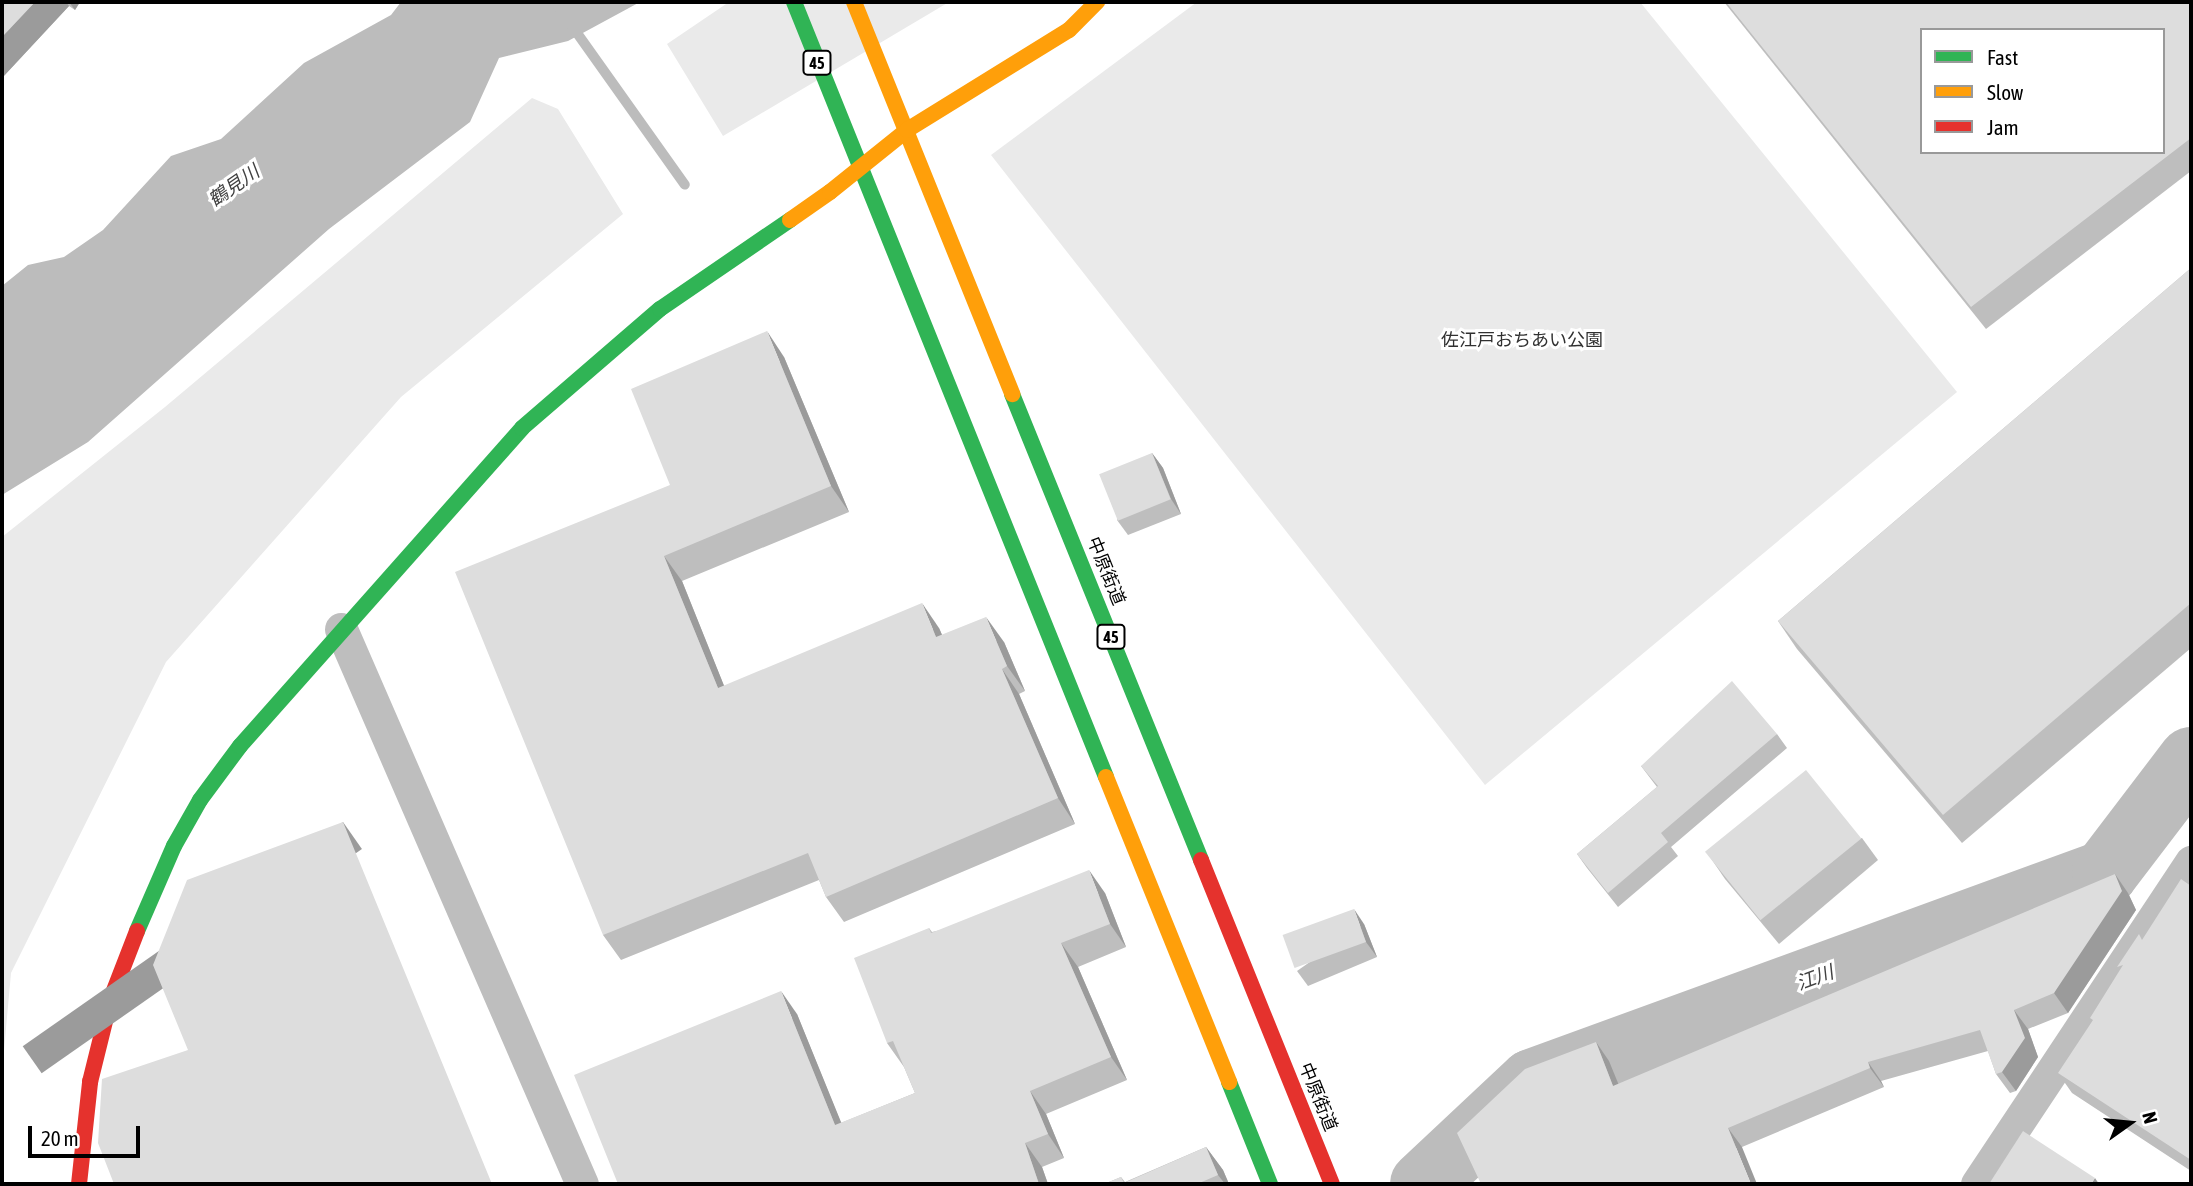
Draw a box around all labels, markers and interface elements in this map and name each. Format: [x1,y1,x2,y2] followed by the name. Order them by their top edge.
[1920,28,2165,154] legend
[1987,45,2018,69] text: Fast
[801,50,833,76] road number: 45
[1987,80,2023,104] text: Slow
[1987,115,2019,139] text: Jam
[204,160,264,212] water label: 鶴見川
[1441,329,1603,351] park label: 佐江戸おちあい公園
[1083,534,1129,608] street label: 中原街道
[1095,624,1127,650] road number: 45
[1793,961,1837,995] water label: 江川
[1295,1060,1341,1134] street label: 中原街道
[2095,1088,2165,1158] north arrow
[2138,1109,2162,1126] text: N
[32,1112,144,1156] scale bar
[41,1126,79,1150] text: 20 m

